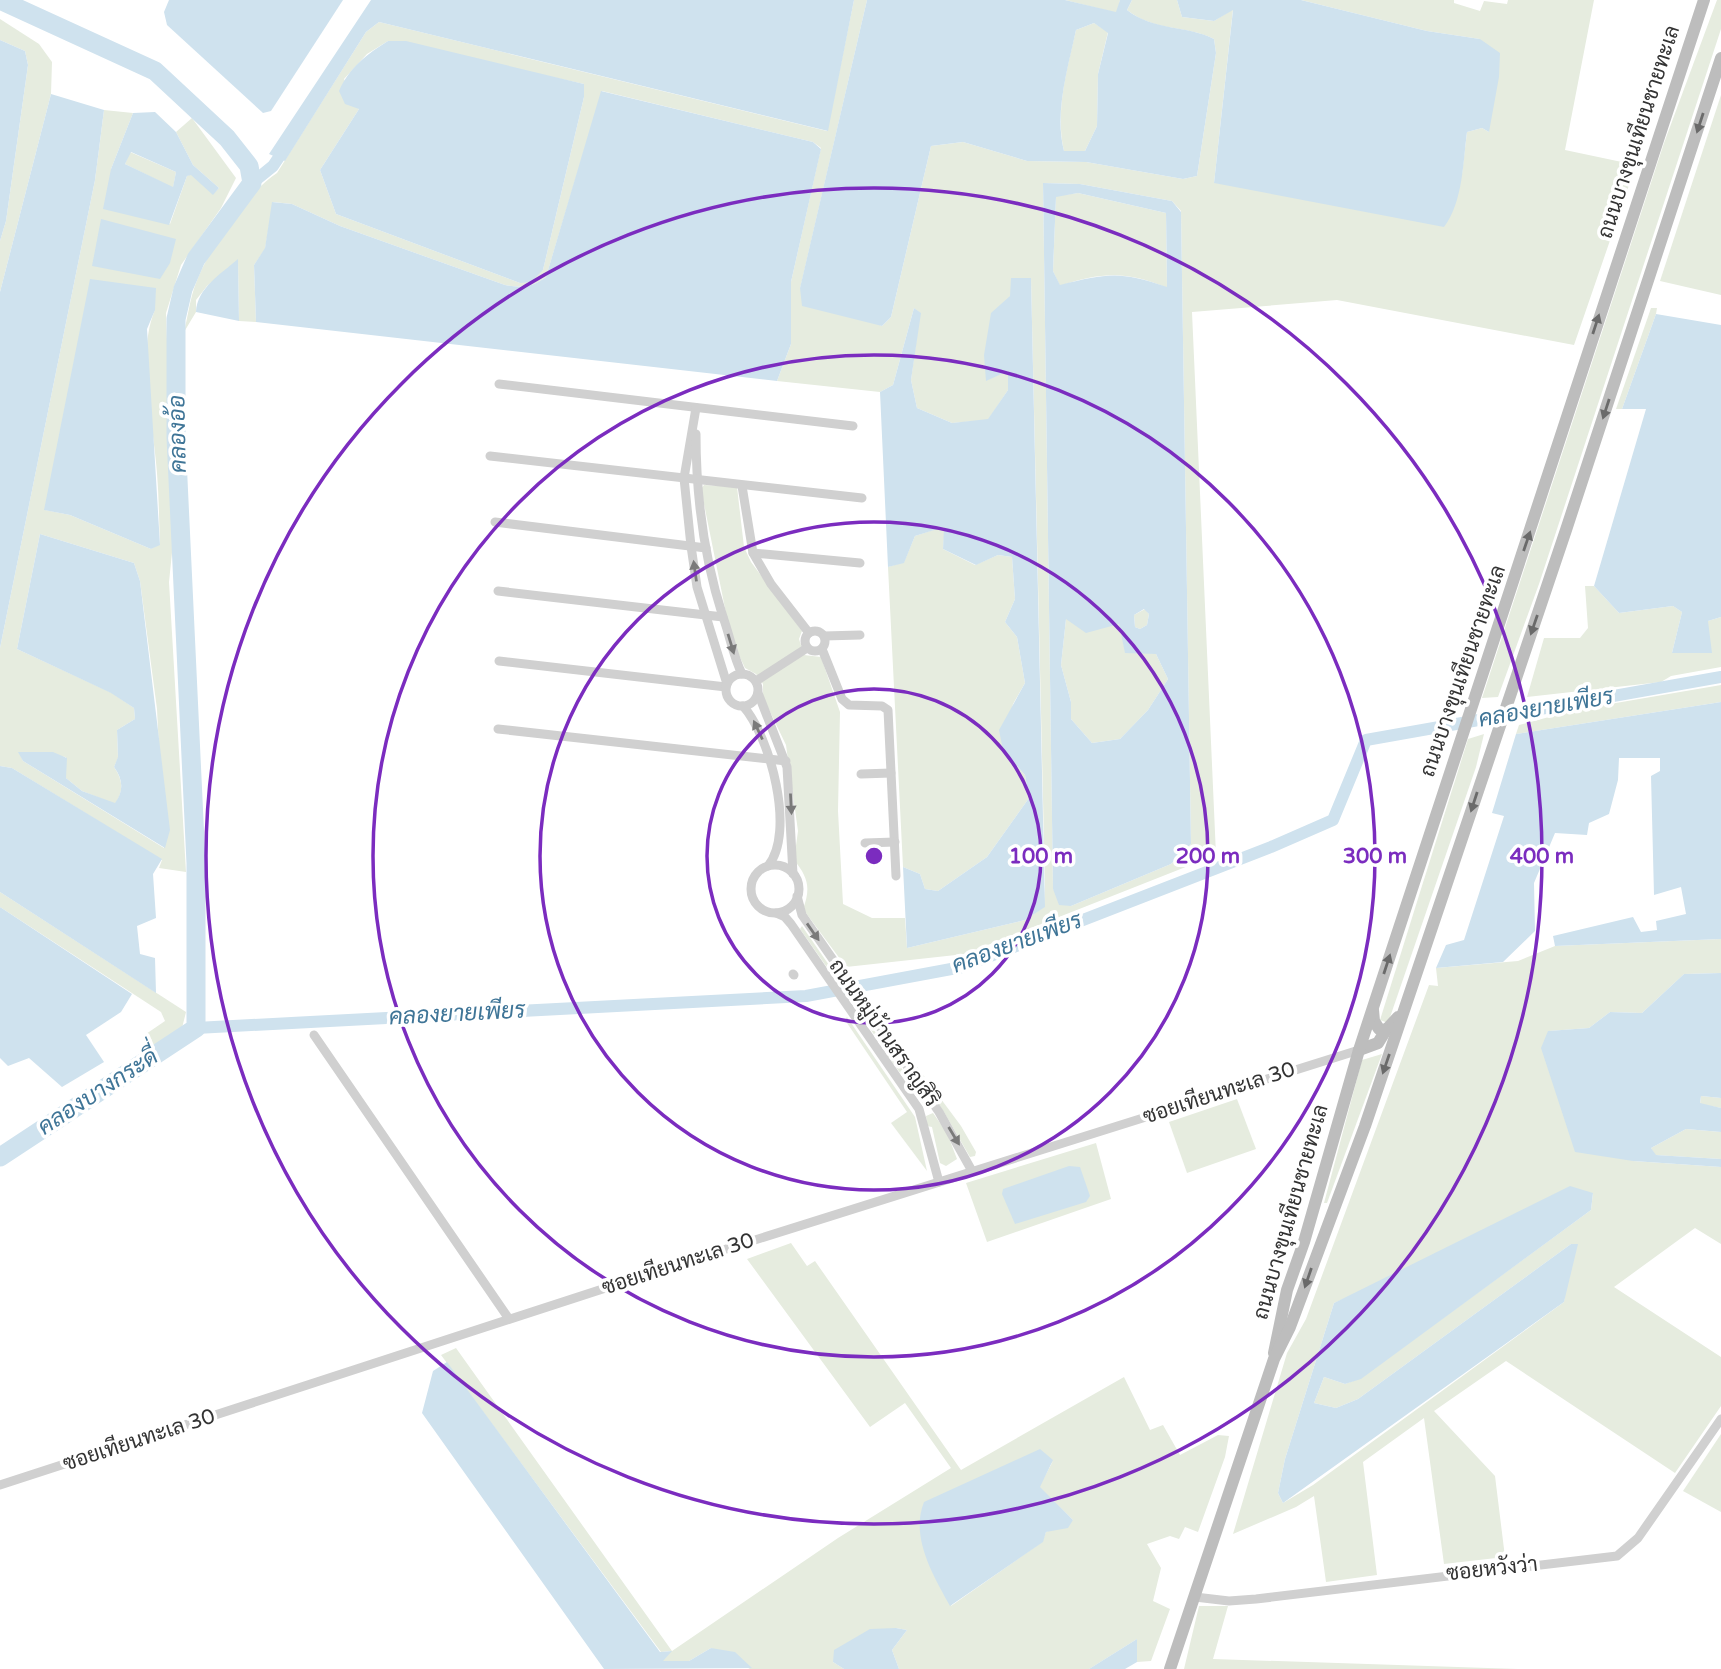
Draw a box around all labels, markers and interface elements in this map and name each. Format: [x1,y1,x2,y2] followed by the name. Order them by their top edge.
[1592,22,1686,242] street label: ถนนบางขุนเทียนชายทะเล
[1694,113,1705,134] one-way arrow
[1591,314,1602,335] one-way arrow
[162,395,193,473] water label: คลองอ้อ
[1600,399,1611,420] one-way arrow
[1522,530,1533,551] one-way arrow
[689,560,700,582] one-way arrow
[1414,561,1512,781] street label: ถนนบางขุนเทียนชายทะเล
[1528,614,1539,635] one-way arrow
[727,633,737,654] one-way arrow
[1476,680,1617,734] water label: คลองยายเพียร
[752,720,763,740] one-way arrow
[1468,791,1479,812] one-way arrow
[786,793,797,815] one-way arrow
[862,844,886,868] centre of rings
[1009,844,1073,869] text: 100 m
[1176,844,1240,869] text: 200 m
[1343,844,1407,869] text: 300 m
[1510,844,1574,869] text: 400 m
[947,904,1087,980] water label: คลองยายเพียร
[807,922,820,942] one-way arrow
[1382,953,1392,974] one-way arrow
[822,954,944,1113] street label: ถนนหมู่บ้านสราญสิริ
[388,994,527,1032] water label: คลองยายเพียร
[28,1035,166,1141] water label: คลองบางกระดี่
[1380,1054,1391,1075] one-way arrow
[1139,1056,1298,1129] street label: ซอยเทียนทะเล 30
[1247,1101,1335,1323] street label: ถนนบางขุนเทียนชายทะเล
[947,1126,960,1145] one-way arrow
[598,1227,757,1300] street label: ซอยเทียนทะเล 30
[1302,1267,1313,1288] one-way arrow
[59,1403,218,1476] street label: ซอยเทียนทะเล 30
[1445,1552,1539,1586] street label: ซอยหวังว่า

